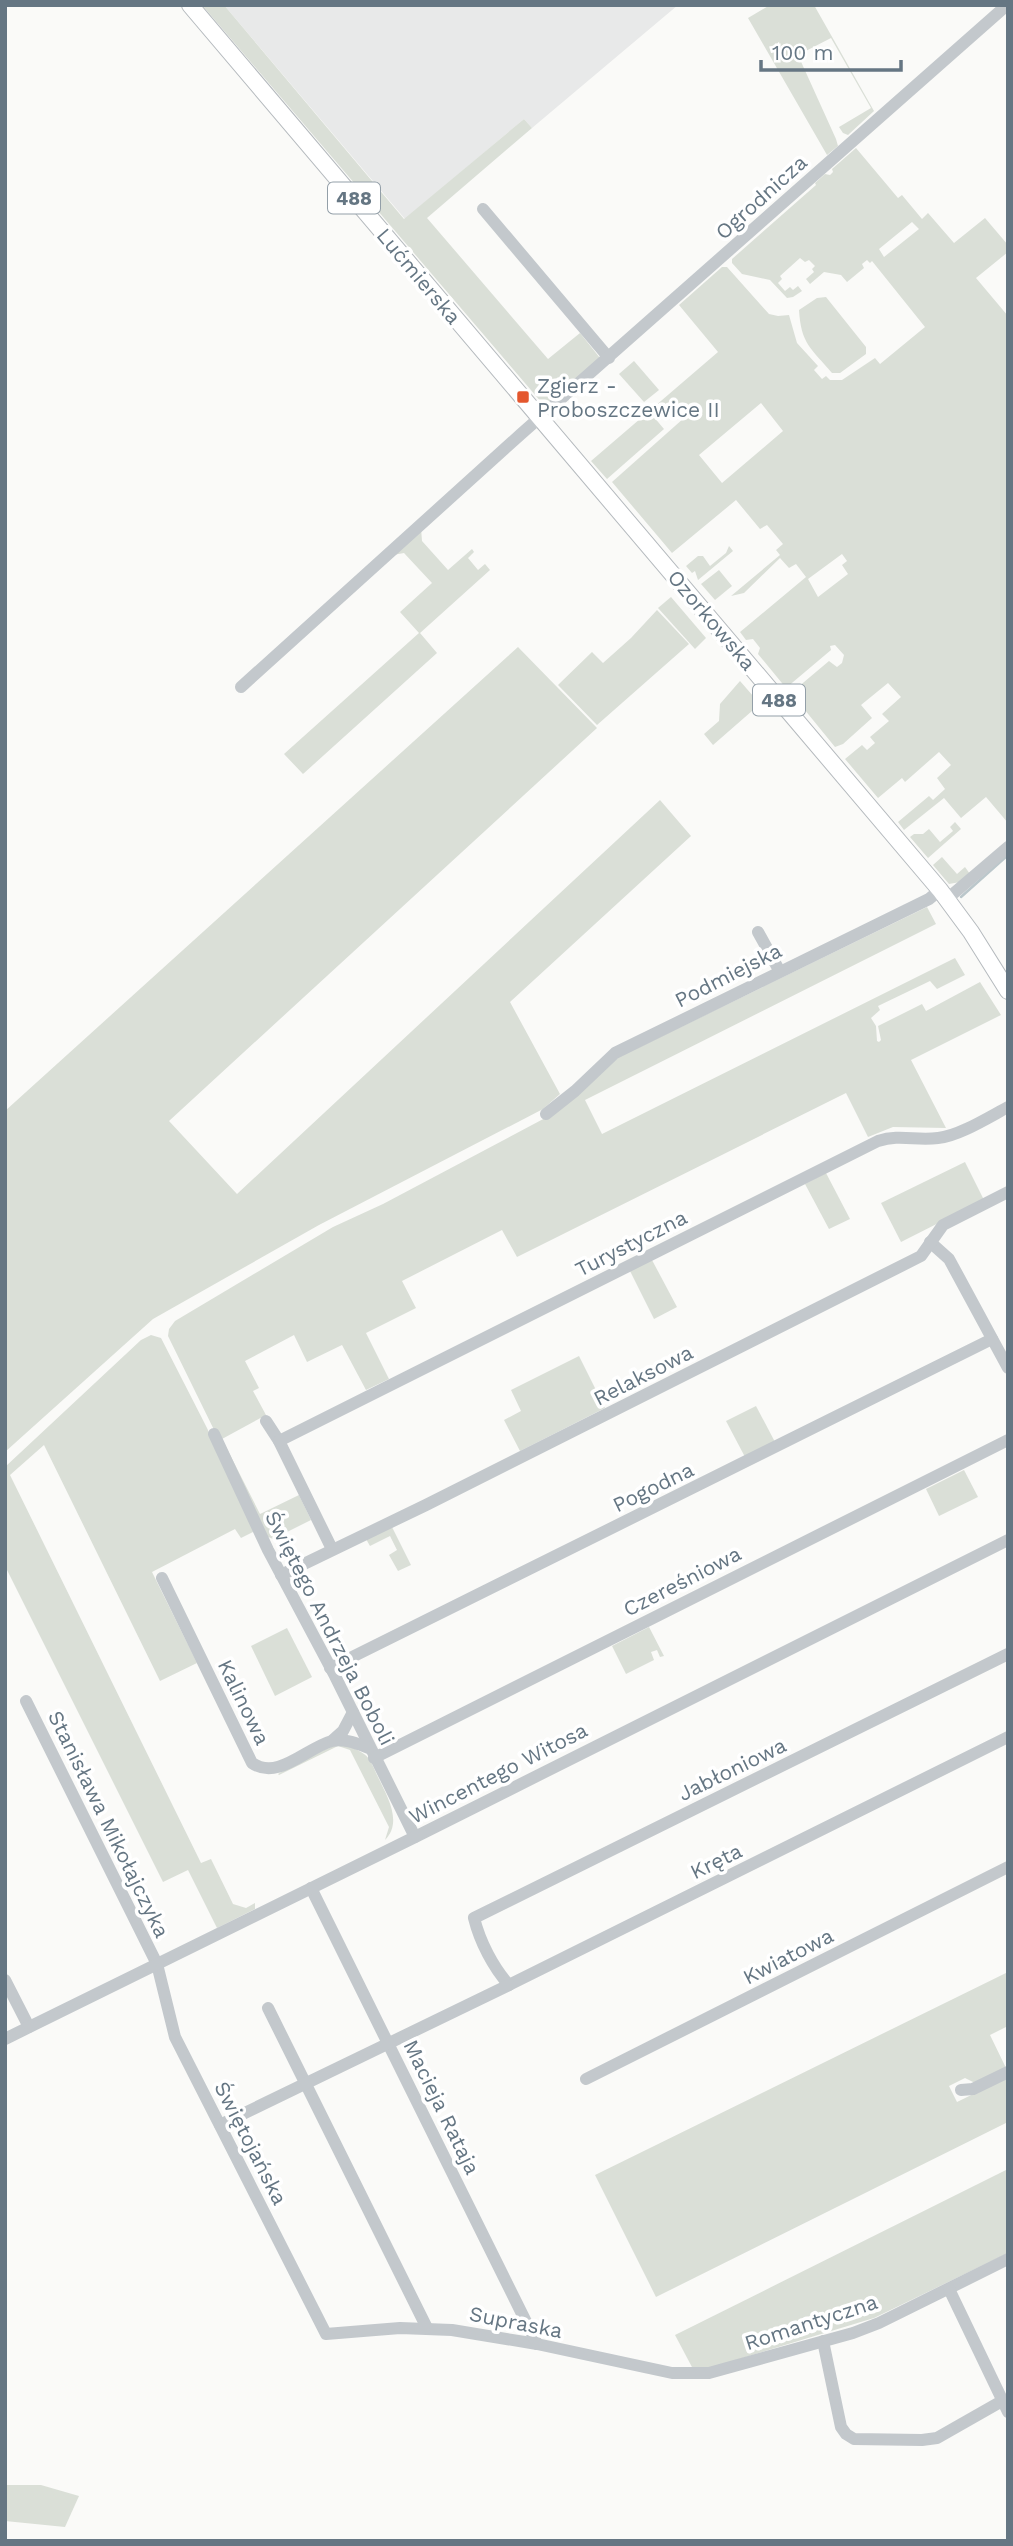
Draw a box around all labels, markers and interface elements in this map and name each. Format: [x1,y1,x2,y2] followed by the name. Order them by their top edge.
[761,28,901,72] scale bar
[772,40,834,65] text: 100 m
[710,149,812,245] street label: Ogrodnicza
[328,182,380,214] road number: 488
[372,223,466,329] street label: Lućmierska
[537,373,720,422] place label: Zgierz - Proboszczewice II
[515,389,531,405] marker: Zgierz - Proboszczewice II
[663,565,761,675] street label: Ozorkowska
[753,684,805,716] road number: 488
[670,937,786,1013] street label: Podmiejska
[571,1204,691,1282] street label: Turystyczna
[589,1339,697,1411] street label: Relaksowa
[608,1457,698,1517] street label: Pogodna
[260,1507,400,1749] street label: Świętego Andrzeja Boboli
[619,1541,745,1621] street label: Czereśniowa
[213,1655,275,1749] street label: Kalinowa
[43,1706,175,1942] street label: Stanisława Mikołajczyka
[405,1717,592,1829] street label: Wincentego Witosa
[674,1732,790,1806] street label: Jabłoniowa
[686,1838,746,1884] street label: Kręta
[739,1923,837,1989] street label: Kwiatowa
[399,2036,485,2179] street label: Macieja Rataja
[209,2077,293,2209] street label: Świętojańska
[741,2289,881,2355] street label: Romantyczna
[467,2301,565,2343] street label: Supraska

